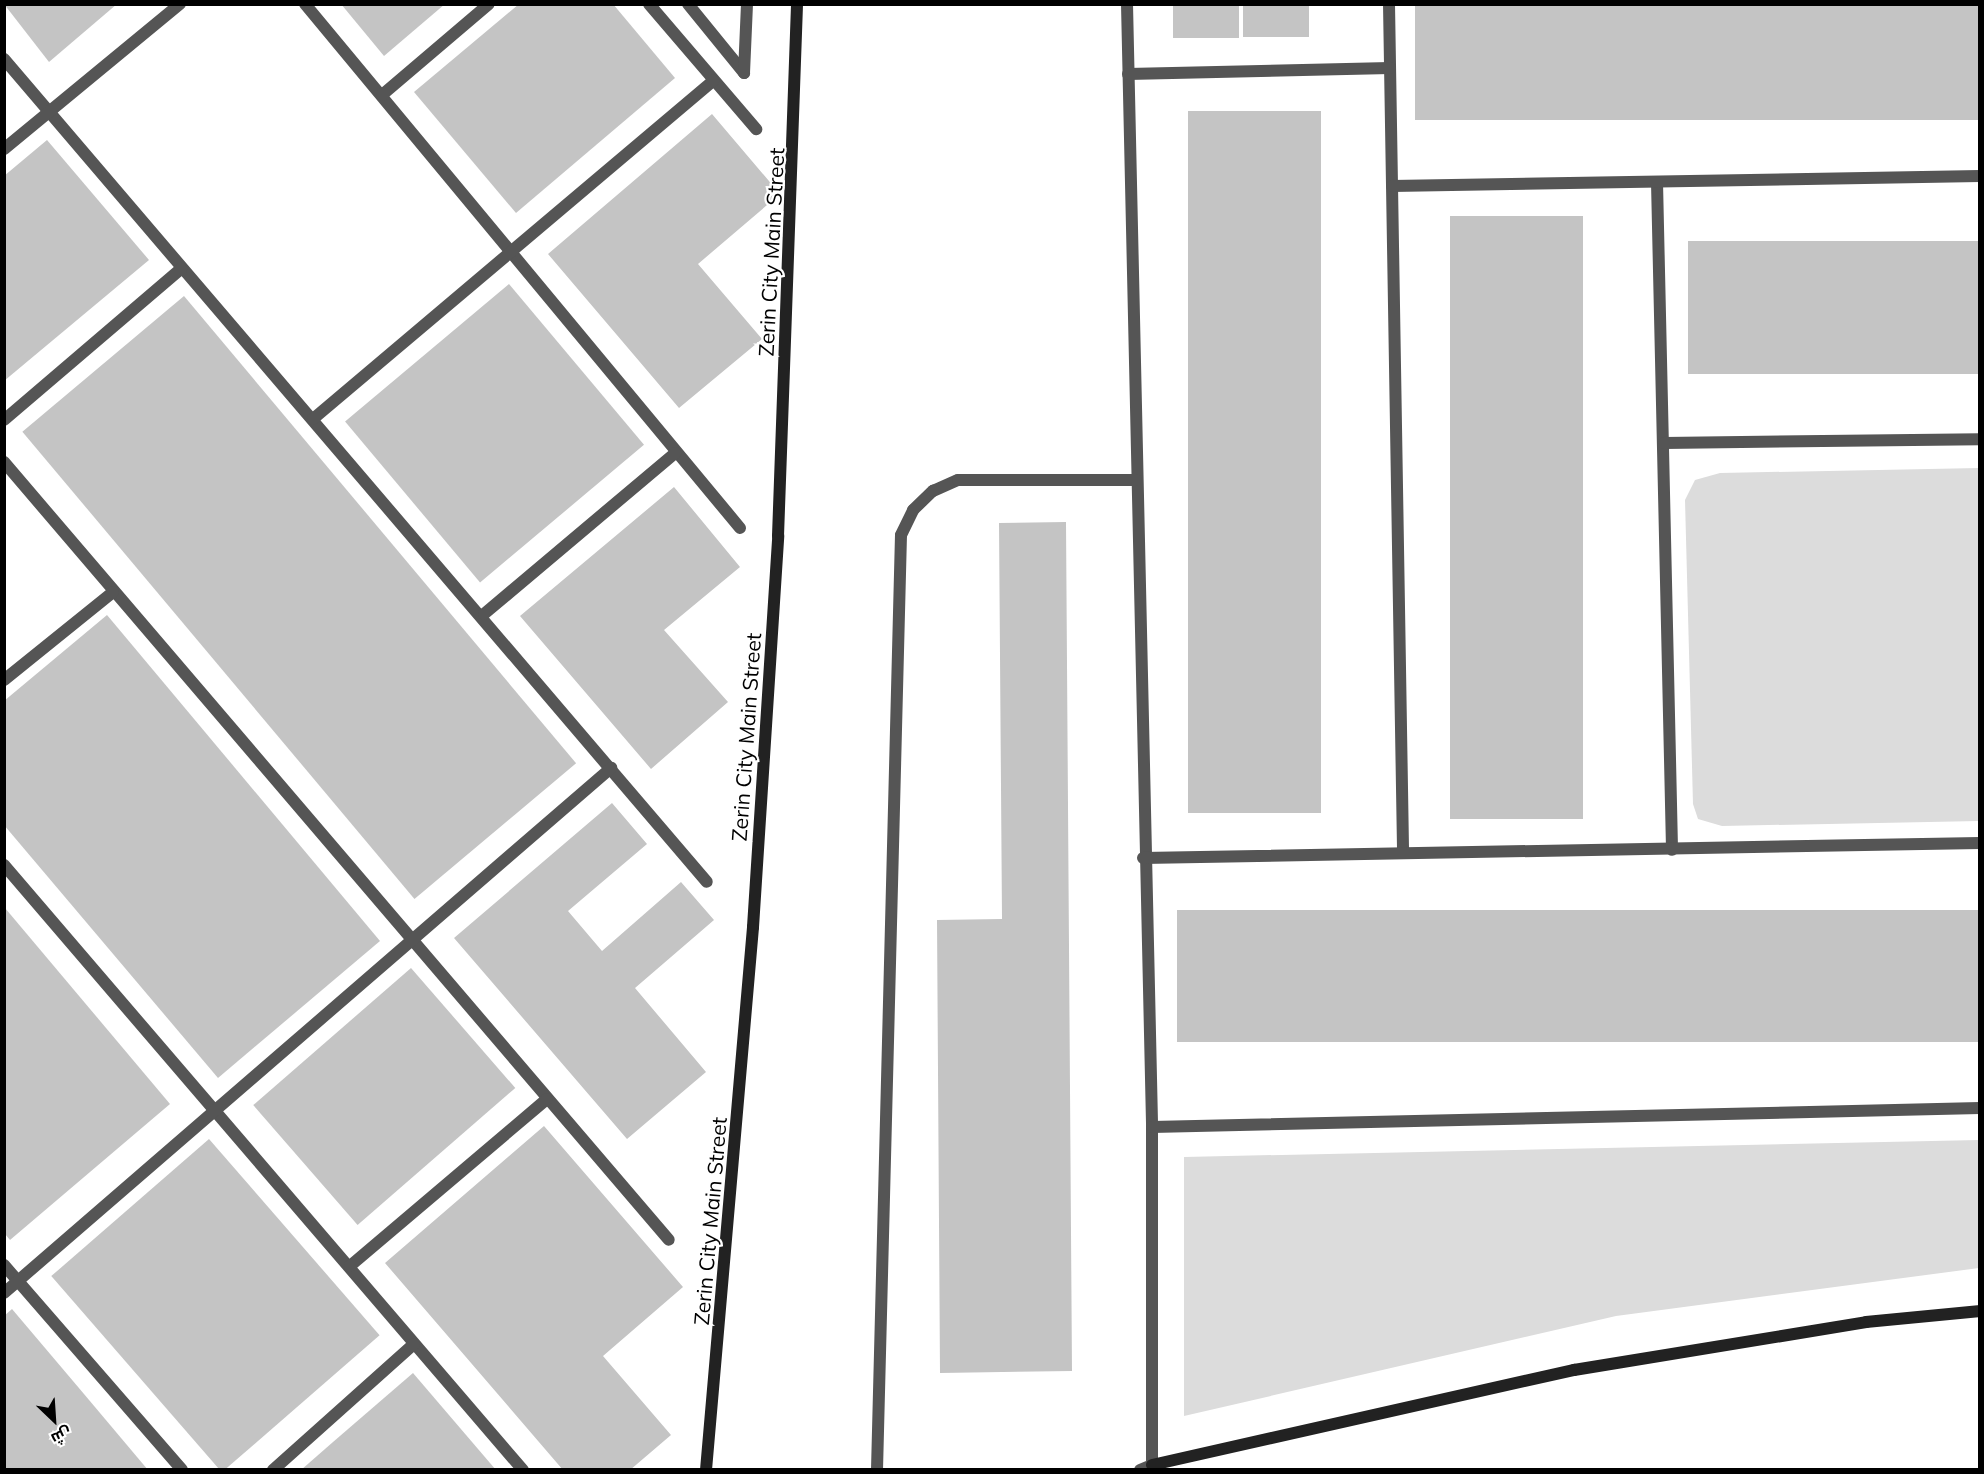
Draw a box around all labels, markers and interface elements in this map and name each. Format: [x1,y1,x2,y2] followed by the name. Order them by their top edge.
[753,147,789,357] street label: Zerin City Main Street
[726,632,766,842] street label: Zerin City Main Street
[688,1116,732,1326] street label: Zerin City Main Street
[24,1390,84,1450] north arrow
[48,1423,75,1450] text: ش

